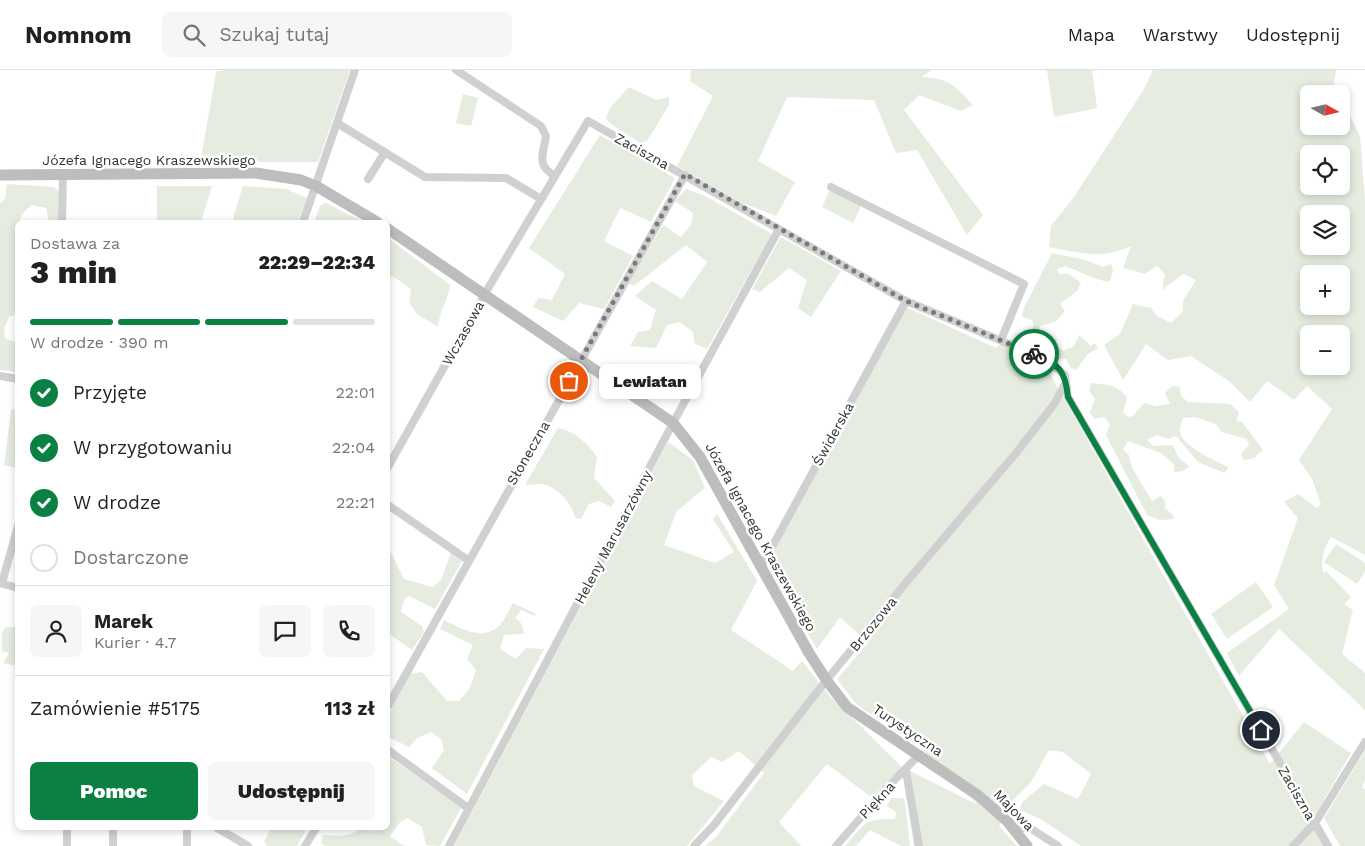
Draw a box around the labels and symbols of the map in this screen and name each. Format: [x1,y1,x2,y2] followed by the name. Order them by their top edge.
[1300,85,1350,135] north arrow
[612,130,672,173] street label: Zaciszna
[42,152,256,168] street label: Józefa Ignacego Kraszewskiego
[439,298,487,368] street label: Wczasowa
[1009,329,1059,379] courier
[548,360,590,402] pin
[599,364,702,398] callout: Lewiatan
[809,400,857,468] street label: Świderska
[503,418,553,488] street label: Słoneczna
[702,440,820,634] street label: Józefa Ignacego Kraszewskiego
[571,467,655,606] street label: Heleny Marusarzówny
[846,593,900,654] street label: Brzozowa
[870,701,946,759] street label: Turystyczna
[1240,709,1282,751] pin
[1275,763,1319,823] street label: Zaciszna
[856,778,898,822] street label: Piękna
[990,786,1038,834] street label: Majowa

